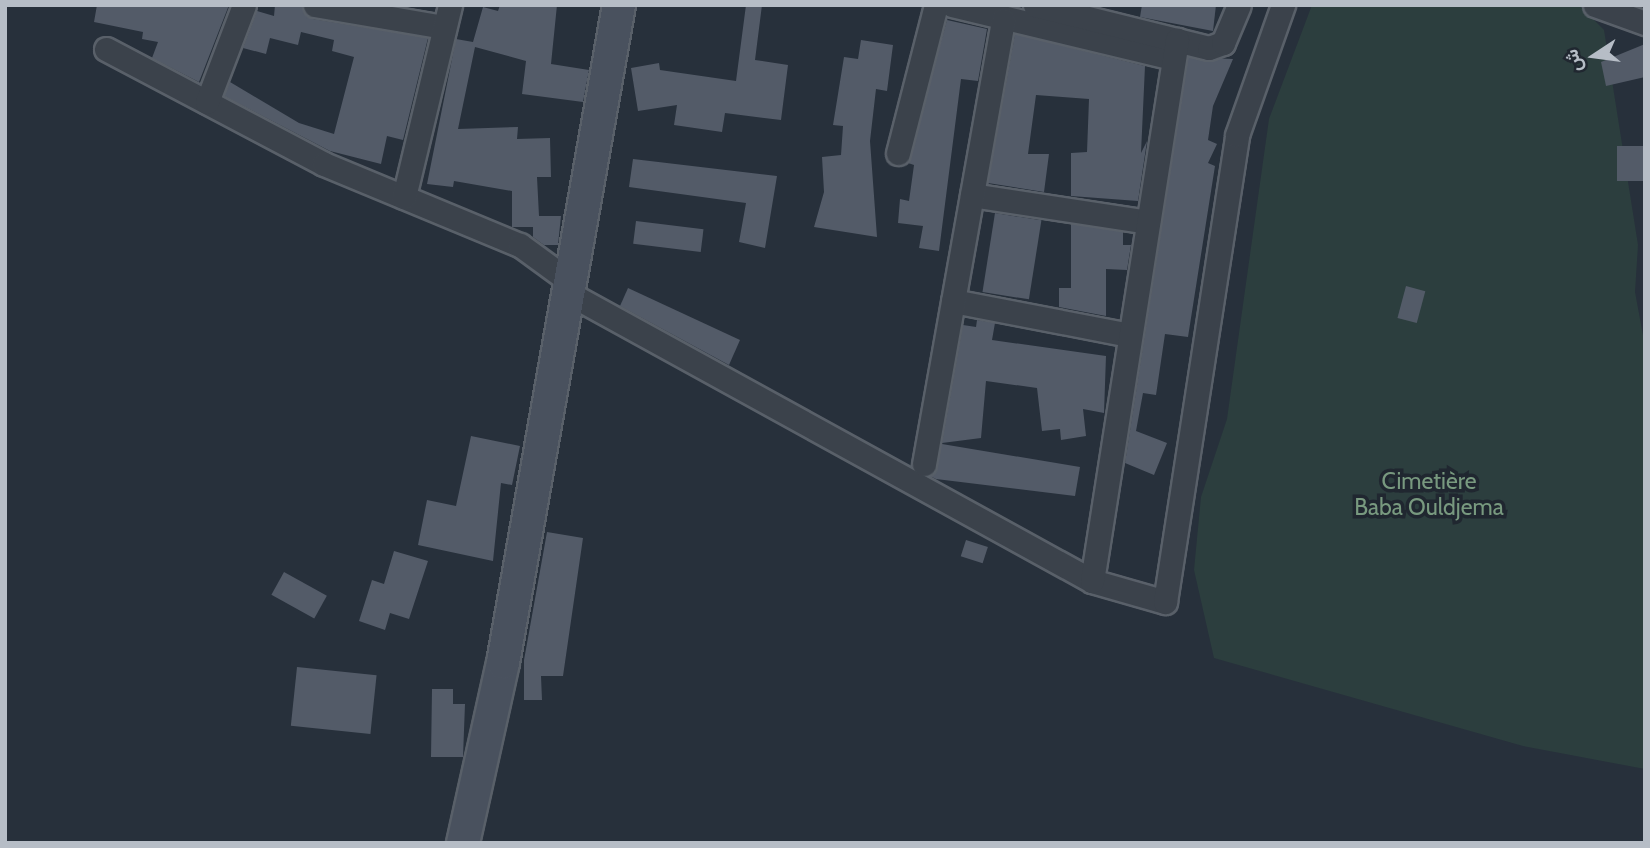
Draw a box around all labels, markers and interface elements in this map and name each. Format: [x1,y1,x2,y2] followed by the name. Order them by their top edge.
[1559,21,1629,91] north arrow
[1559,47,1587,75] text: ش
[1354,467,1504,521] park label: Cimetière Baba Ouldjema

